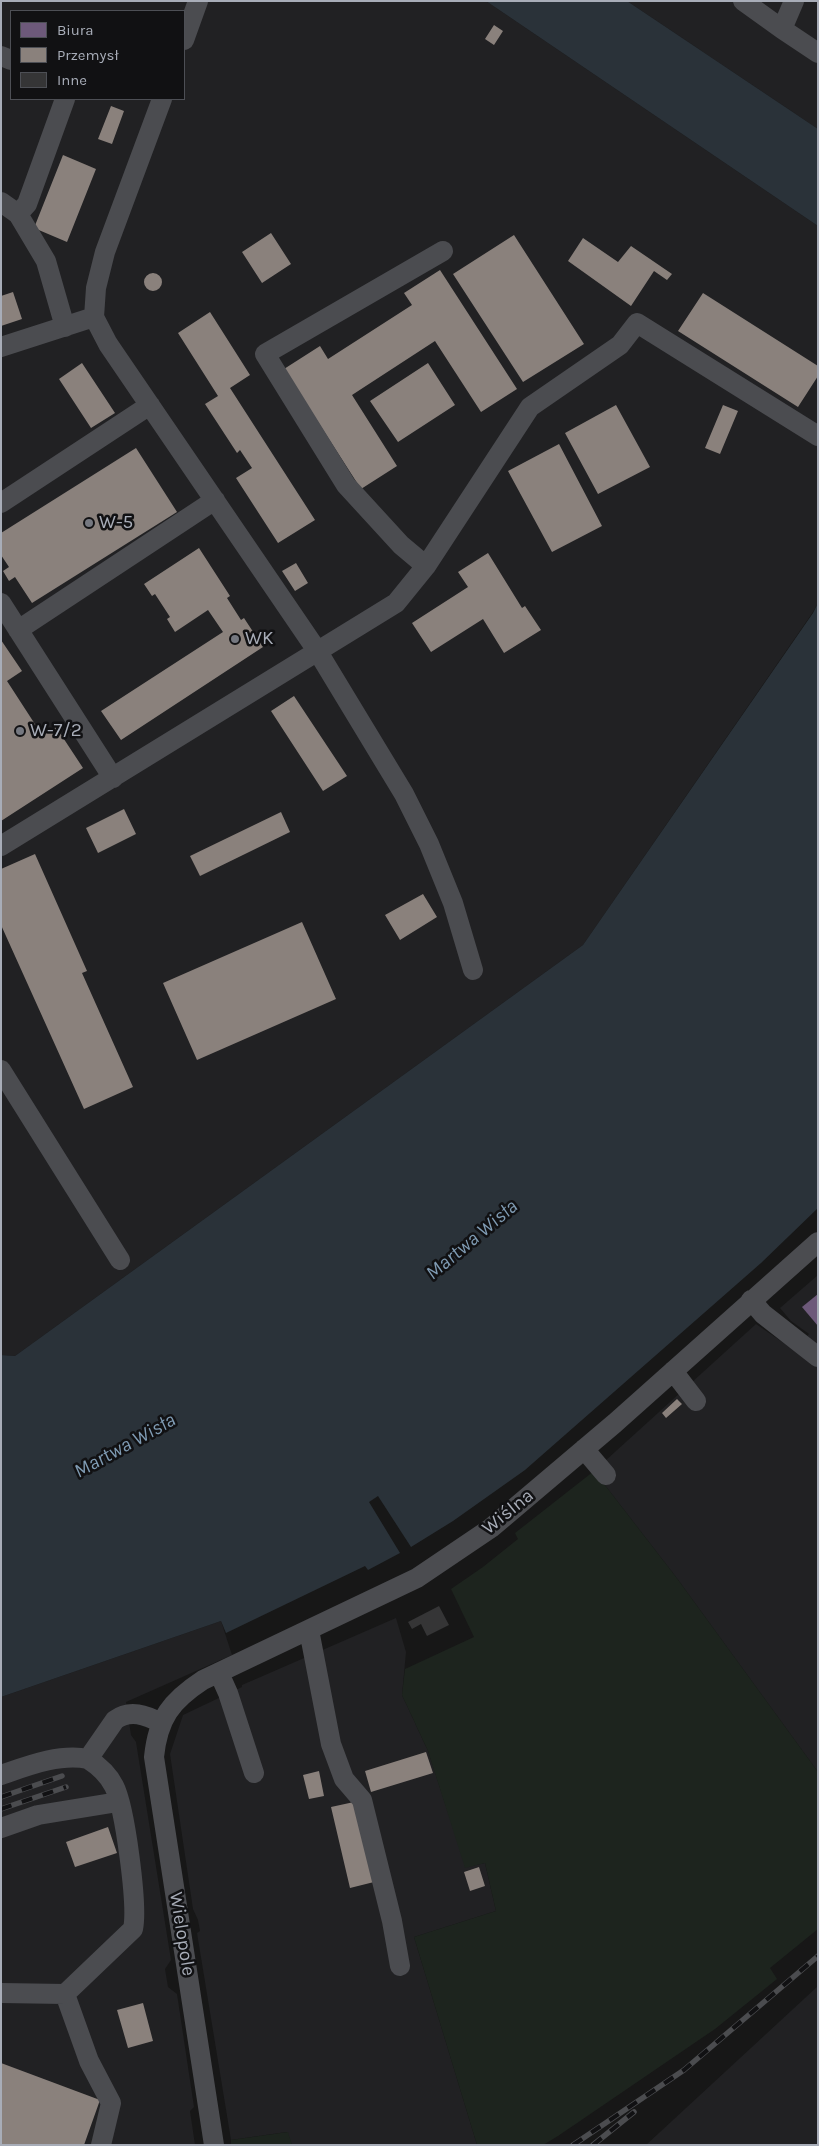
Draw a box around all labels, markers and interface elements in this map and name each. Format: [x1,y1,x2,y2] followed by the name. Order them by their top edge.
[10,10,185,100] legend
[57,21,94,39] text: Biura
[57,46,119,64] text: Przemysł
[57,71,87,89] text: Inne
[99,512,133,534] place label: W-5
[83,517,95,529] marker: W-5
[245,628,274,650] place label: WK
[229,633,241,645] marker: WK
[30,720,82,742] place label: W-7/2
[14,725,26,737] marker: W-7/2
[421,1195,523,1285] water label: Martwa Wisła
[70,1408,180,1484] water label: Martwa Wisła
[478,1484,538,1540] street label: Wiślna
[164,1890,200,1978] street label: Wielopole

